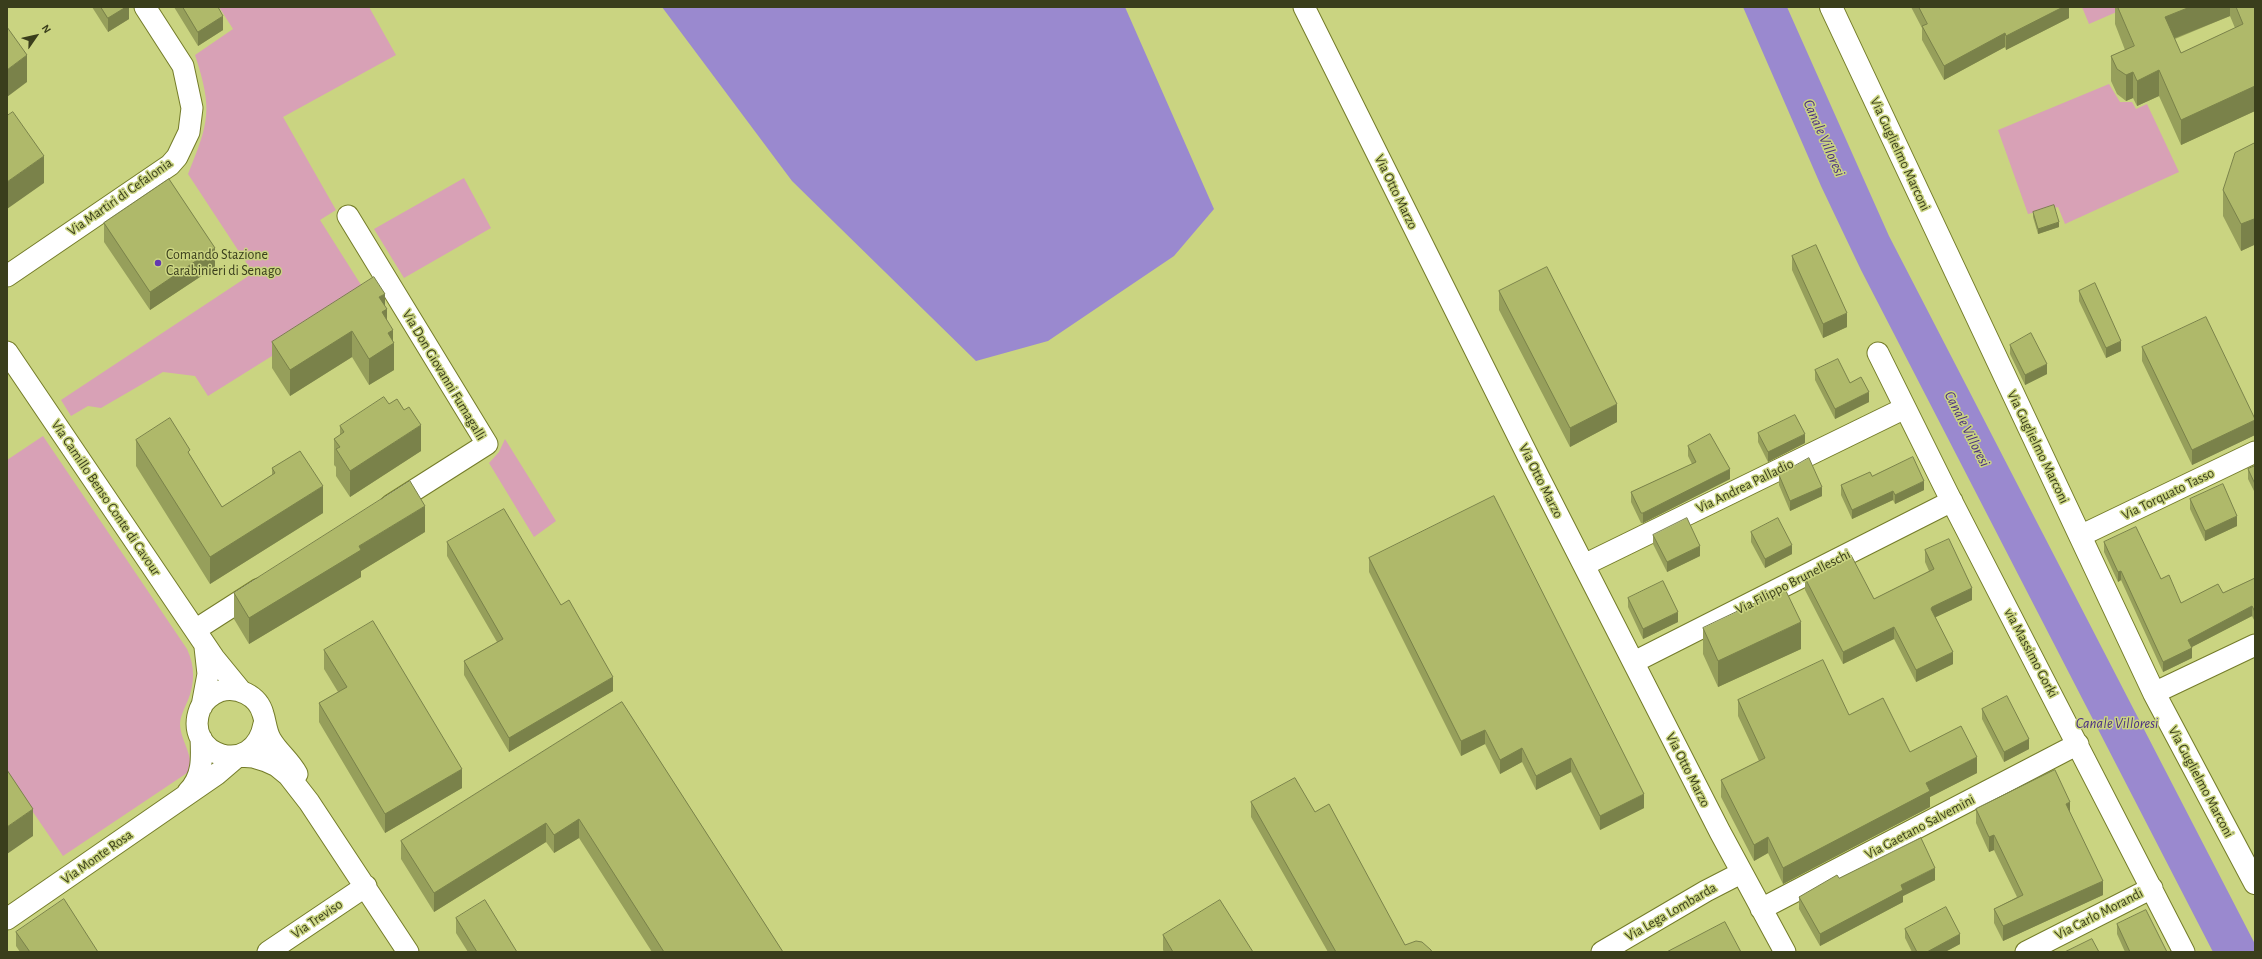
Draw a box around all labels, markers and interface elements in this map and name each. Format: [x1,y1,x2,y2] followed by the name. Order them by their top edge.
[16,16,56,56] north arrow
[40,23,53,35] text: N
[1866,94,1934,214] street label: Via Guglielmo Marconi
[1799,97,1849,179] water label: Canale Villoresi
[1371,152,1421,232] street label: Via Otto Marzo
[64,155,176,239] street label: Via Martiri di Cefalonia
[166,247,281,280] place label: Comando Stazione Carabinieri di Senago
[153,258,163,268] marker: Comando Stazione Carabinieri di Senago
[398,307,490,443] street label: Via Don Giovanni Fumagalli
[1940,388,1994,470] water label: Canale Villoresi
[2003,388,2073,506] street label: Via Guglielmo Marconi
[47,417,165,579] street label: Via Camillo Benso Conte di Cavour
[1515,441,1567,521] street label: Via Otto Marzo
[1693,455,1797,517] street label: Via Andrea Palladio
[2119,464,2217,524] street label: Via Torquato Tasso
[1733,546,1853,618] street label: Via Filippo Brunelleschi
[2000,605,2062,701] street label: via Massimo Gorki
[2076,714,2158,732] water label: Canale Villoresi
[2165,723,2237,841] street label: Via Guglielmo Marconi
[1662,730,1714,810] street label: Via Otto Marzo
[1862,791,1978,863] street label: Via Gaetano Salvemini
[58,826,136,888] street label: Via Monte Rosa
[1622,879,1720,945] street label: Via Lega Lombarda
[2052,885,2146,943] street label: Via Carlo Morandi
[288,896,346,942] street label: Via Treviso

